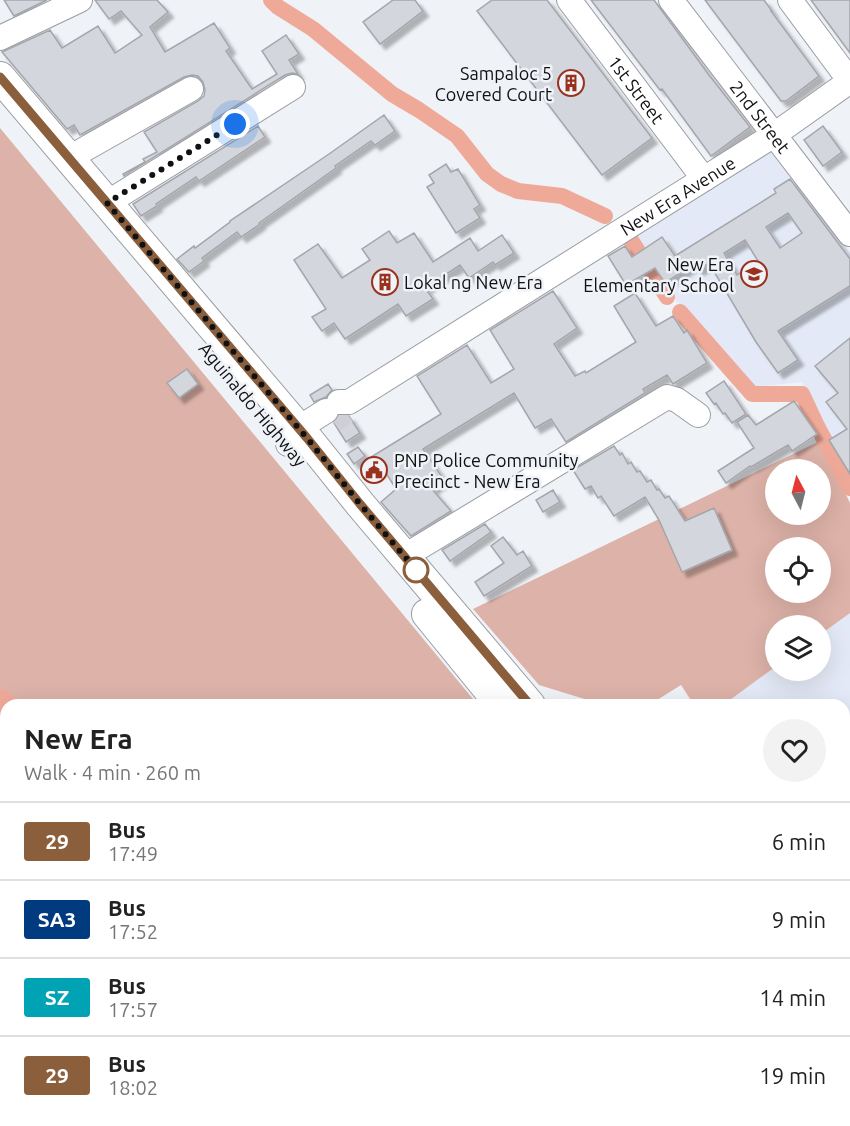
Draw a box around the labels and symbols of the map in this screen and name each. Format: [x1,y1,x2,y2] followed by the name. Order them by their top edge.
[605,52,668,127] street label: 1st Street
[435,63,552,104] place label: Sampaloc 5 Covered Court
[556,68,586,98] building icon: Sampaloc 5 Covered Court
[726,77,794,157] street label: 2nd Street
[220,109,250,139] your location
[616,152,739,239] street label: New Era Avenue
[583,254,734,295] place label: New Era Elementary School
[739,259,769,289] school or university icon: New Era Elementary School
[370,267,400,297] building icon: Lokal ng New Era
[404,272,543,292] place label: Lokal ng New Era
[195,338,311,470] street label: Aguinaldo Highway
[394,450,579,491] place label: PNP Police Community Precinct - New Era
[359,455,389,485] public building icon: PNP Police Community Precinct - New Era
[765,459,831,525] north arrow
[403,557,429,583] unlabelled marker

